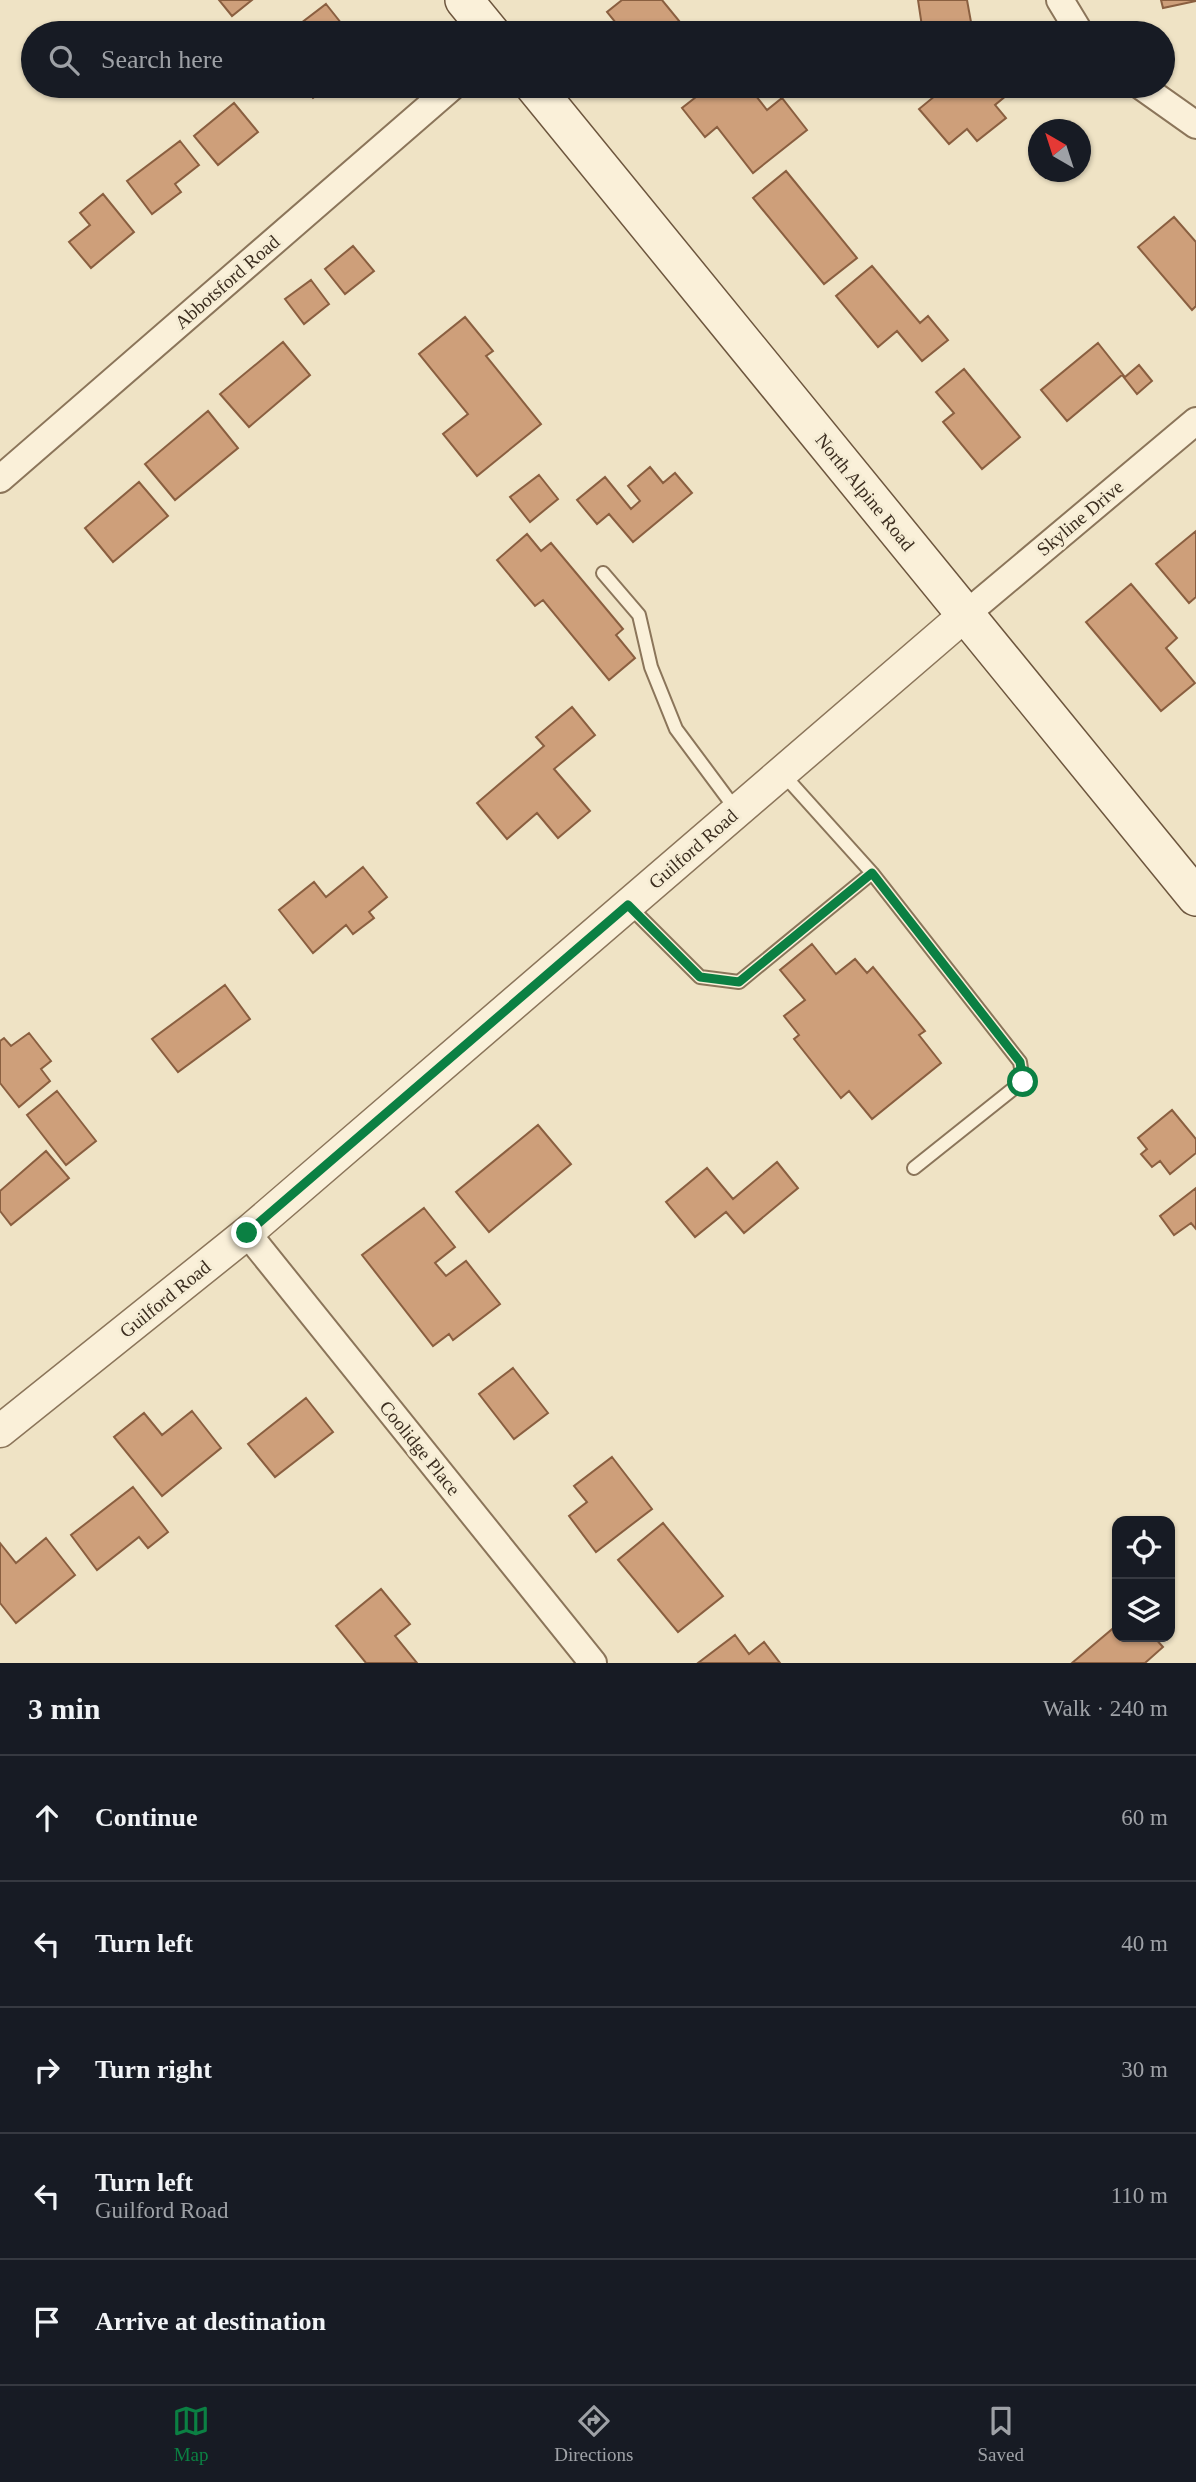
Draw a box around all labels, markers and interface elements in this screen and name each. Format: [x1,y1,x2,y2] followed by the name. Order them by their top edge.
[21,21,1175,98] search box
[45,41,83,79] icon: search
[101,45,223,74] text: Search here
[1028,119,1091,182] north arrow
[171,231,284,333] street label: Abbotsford Road
[811,429,919,555] street label: North Alpine Road
[1033,476,1127,560] street label: Skyline Drive
[644,805,742,893] street label: Guilford Road
[1007,1066,1038,1097] route start
[231,1217,262,1248] route end
[116,1256,215,1342] street label: Guilford Road
[375,1396,465,1500] street label: Coolidge Place
[1112,1516,1175,1642] map controls
[1112,1516,1175,1579] button: locate
[1112,1579,1175,1642] button: layers
[28,1692,101,1725] text: 3 min
[1043,1696,1168,1721] text: Walk · 240 m
[28,1799,66,1837] icon: ahead
[95,1803,198,1832] text: Continue
[1121,1805,1168,1830] text: 60 m
[28,1925,66,1963] icon: left
[95,1929,193,1958] text: Turn left
[1121,1931,1168,1956] text: 40 m
[28,2051,66,2089] icon: right
[95,2055,212,2084] text: Turn right
[1121,2057,1168,2082] text: 30 m
[95,2168,193,2197] text: Turn left
[28,2177,66,2215] icon: left
[1111,2183,1168,2208] text: 110 m
[95,2198,229,2223] text: Guilford Road
[28,2303,66,2341] icon: arrive
[95,2307,326,2336] text: Arrive at destination
[172,2402,210,2466] tab: Map
[554,2402,633,2466] tab: Directions
[977,2402,1024,2466] tab: Saved

